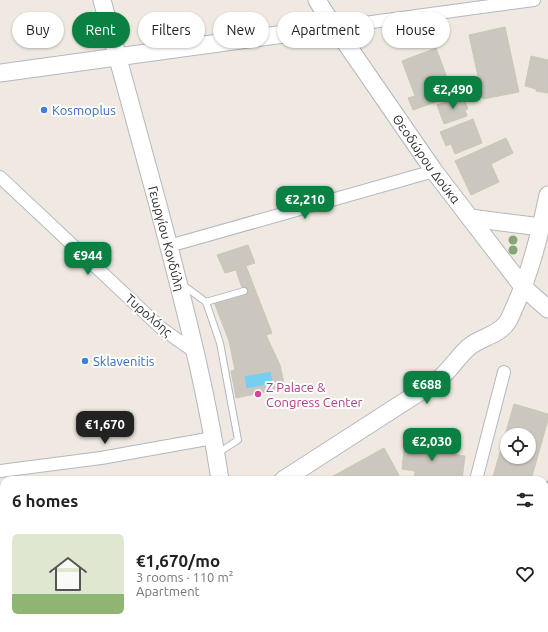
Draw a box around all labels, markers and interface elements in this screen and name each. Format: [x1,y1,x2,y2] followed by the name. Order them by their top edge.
[12,12,64,48] chip: Buy
[72,12,130,48] chip: Rent
[138,12,205,48] chip: Filters
[213,12,269,48] chip: New
[277,12,374,48] chip: Apartment
[382,12,450,48] chip: House
[420,76,486,110] pin: €2,490
[433,82,473,96] text: €2,490
[52,103,116,117] place label: Kosmoplus
[39,105,49,115] marker: Kosmoplus
[390,112,463,206] street label: Θεοδώρου Δούκα
[146,184,187,292] street label: Γεωργίου Κονδύλη
[272,186,338,220] pin: €2,210
[285,192,325,206] text: €2,210
[64,242,112,276] pin: €944
[73,248,103,262] text: €944
[122,291,175,340] street label: Τυρολόης
[93,354,155,368] place label: Sklavenitis
[80,356,90,366] marker: Sklavenitis
[403,371,451,405] pin: €688
[412,377,442,391] text: €688
[266,380,363,409] place label: Z Palace & Congress Center
[253,389,263,399] marker: Z Palace & Congress Center
[72,411,138,445] pin: €1,670
[85,417,125,431] text: €1,670
[399,428,465,462] pin: €2,030
[500,428,536,464] map controls
[500,428,536,464] button: locate
[412,434,452,448] text: €2,030
[514,489,536,511] icon: filters
[12,491,78,510] text: 6 homes
[44,550,92,598] icon: home
[136,551,220,570] text: €1,670/mo
[514,563,536,585] icon: heart
[136,570,233,584] text: 3 rooms · 110 m²
[136,584,200,598] text: Apartment

